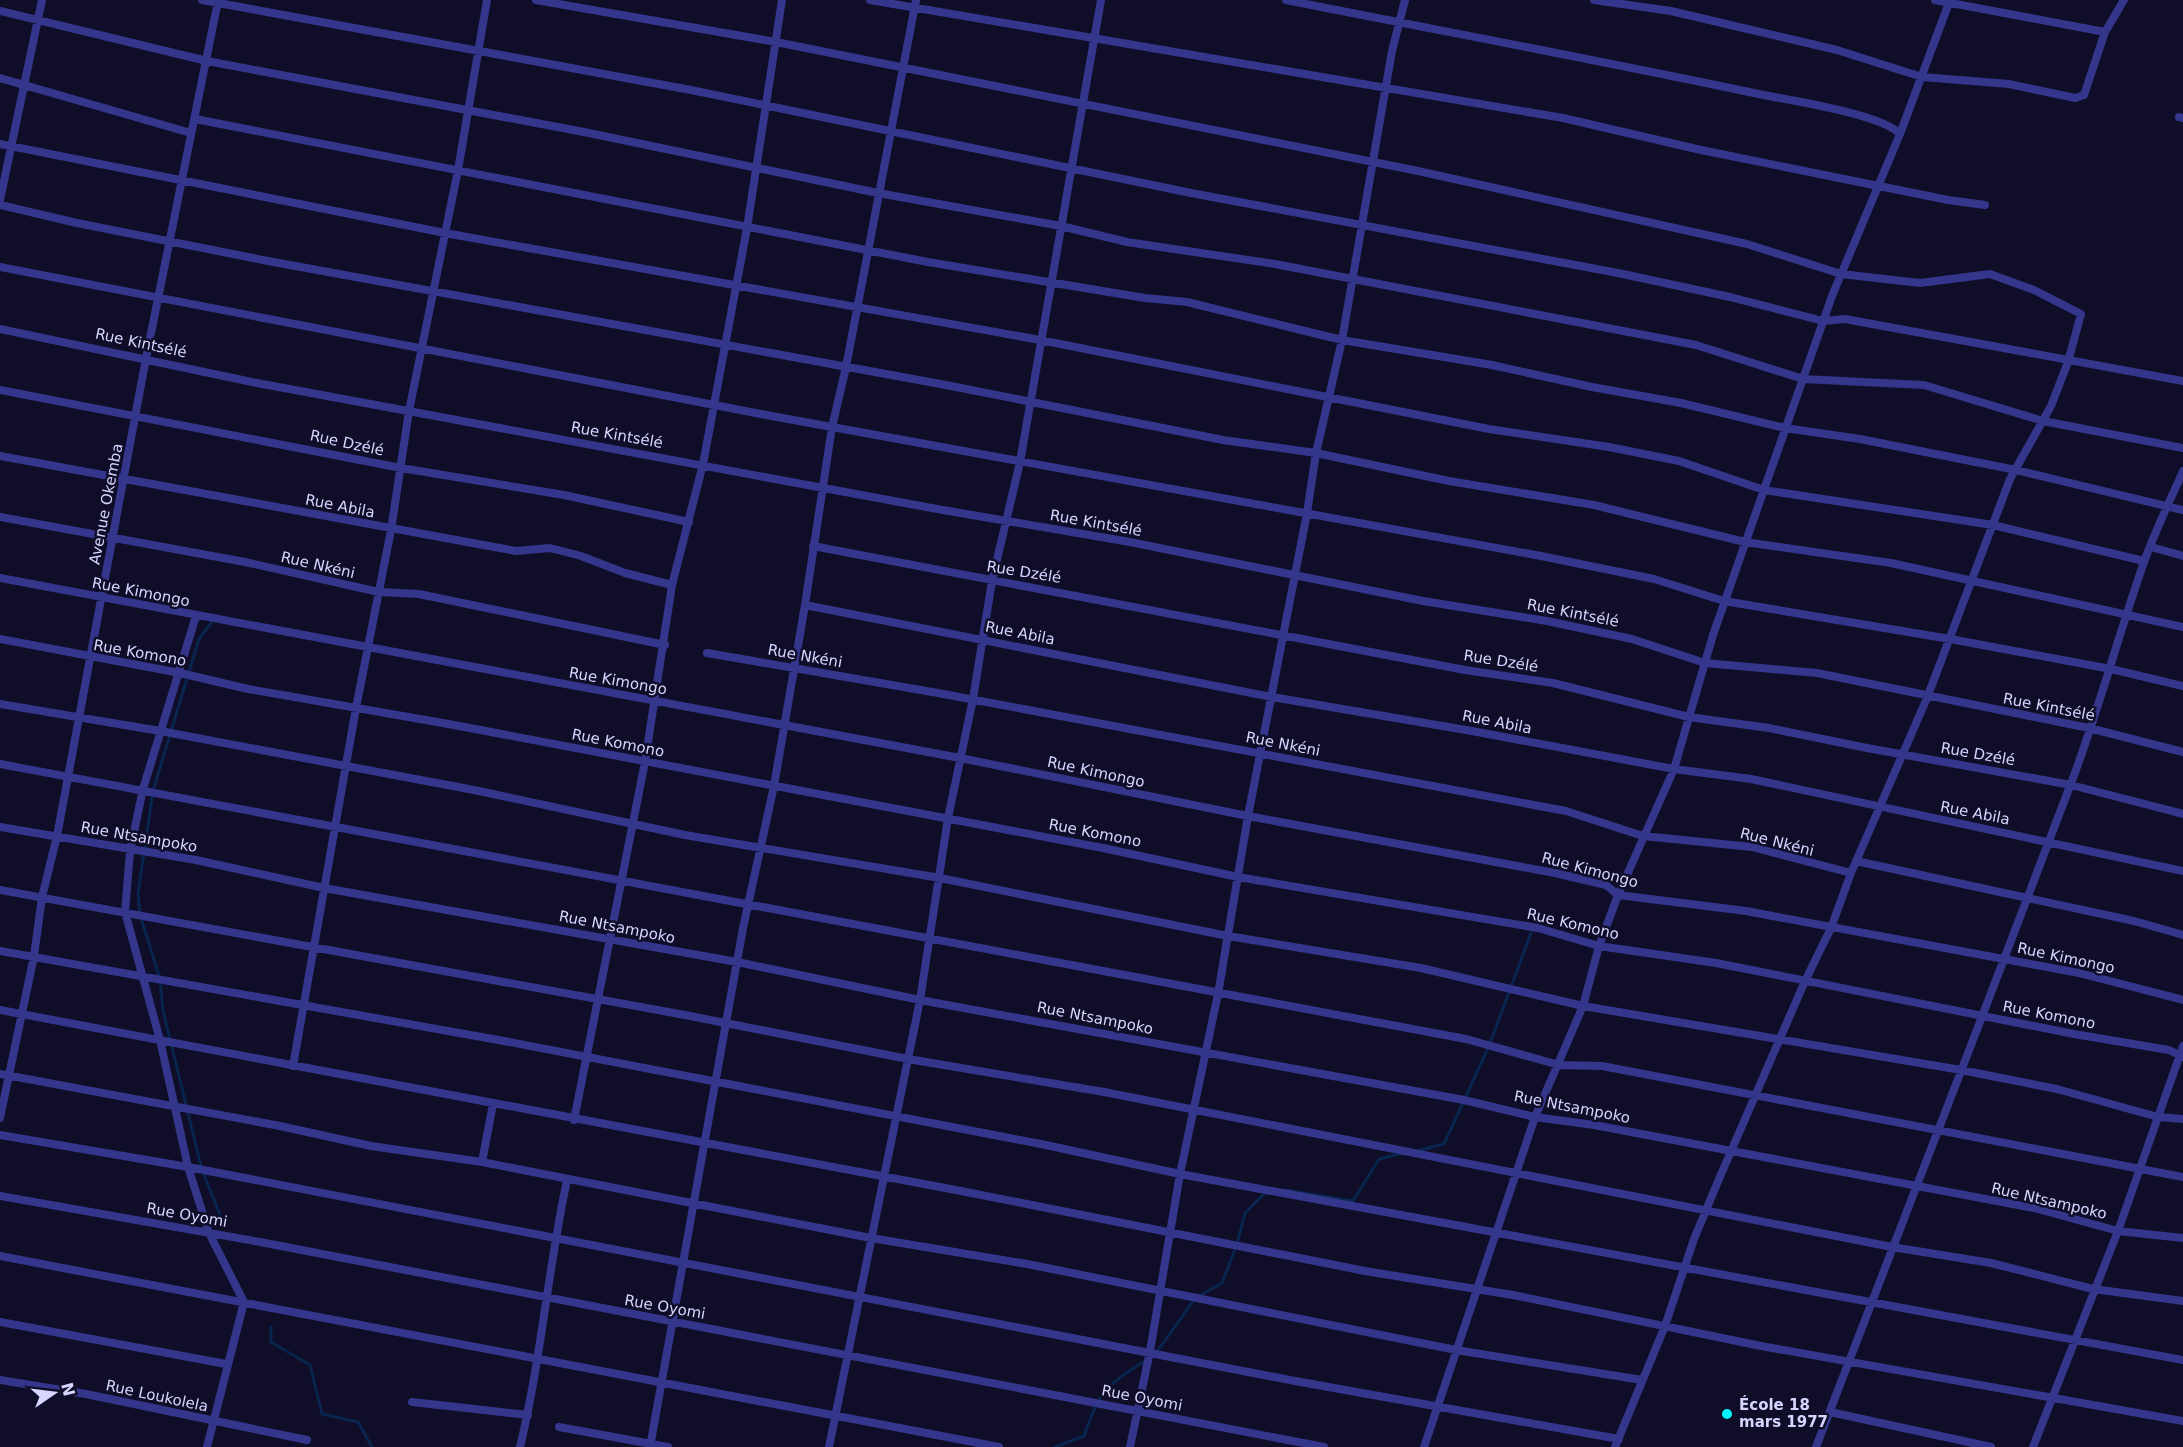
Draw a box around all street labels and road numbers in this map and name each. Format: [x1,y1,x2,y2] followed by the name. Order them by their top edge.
[94,325,188,361] street label: Rue Kintsélé
[570,418,664,452] street label: Rue Kintsélé
[308,426,386,460] street label: Rue Dzélé
[85,442,127,566] street label: Avenue Okemba
[304,490,376,522] street label: Rue Abila
[1049,506,1143,540] street label: Rue Kintsélé
[279,548,357,582] street label: Rue Nkéni
[985,557,1063,587] street label: Rue Dzélé
[91,574,191,610] street label: Rue Kimongo
[1526,595,1620,631] street label: Rue Kintsélé
[984,617,1056,649] street label: Rue Abila
[92,636,188,670] street label: Rue Komono
[766,641,844,671] street label: Rue Nkéni
[1462,646,1540,676] street label: Rue Dzélé
[568,664,668,698] street label: Rue Kimongo
[2002,689,2096,725] street label: Rue Kintsélé
[1461,706,1533,738] street label: Rue Abila
[570,725,666,761] street label: Rue Komono
[1244,728,1322,760] street label: Rue Nkéni
[1939,739,2017,769] street label: Rue Dzélé
[1046,753,1146,791] street label: Rue Kimongo
[1939,797,2011,829] street label: Rue Abila
[1047,815,1143,851] street label: Rue Komono
[79,818,199,856] street label: Rue Ntsampoko
[1738,824,1816,860] street label: Rue Nkéni
[1540,848,1640,892] street label: Rue Kimongo
[1525,905,1621,943] street label: Rue Komono
[557,907,677,947] street label: Rue Ntsampoko
[2016,939,2116,977] street label: Rue Kimongo
[2001,997,2097,1033] street label: Rue Komono
[1035,998,1155,1038] street label: Rue Ntsampoko
[1512,1087,1632,1127] street label: Rue Ntsampoko
[1989,1179,2109,1223] street label: Rue Ntsampoko
[145,1199,229,1231] street label: Rue Oyomi
[623,1291,707,1323] street label: Rue Oyomi
[104,1376,210,1416] street label: Rue Loukolela
[1100,1381,1184,1415] street label: Rue Oyomi

